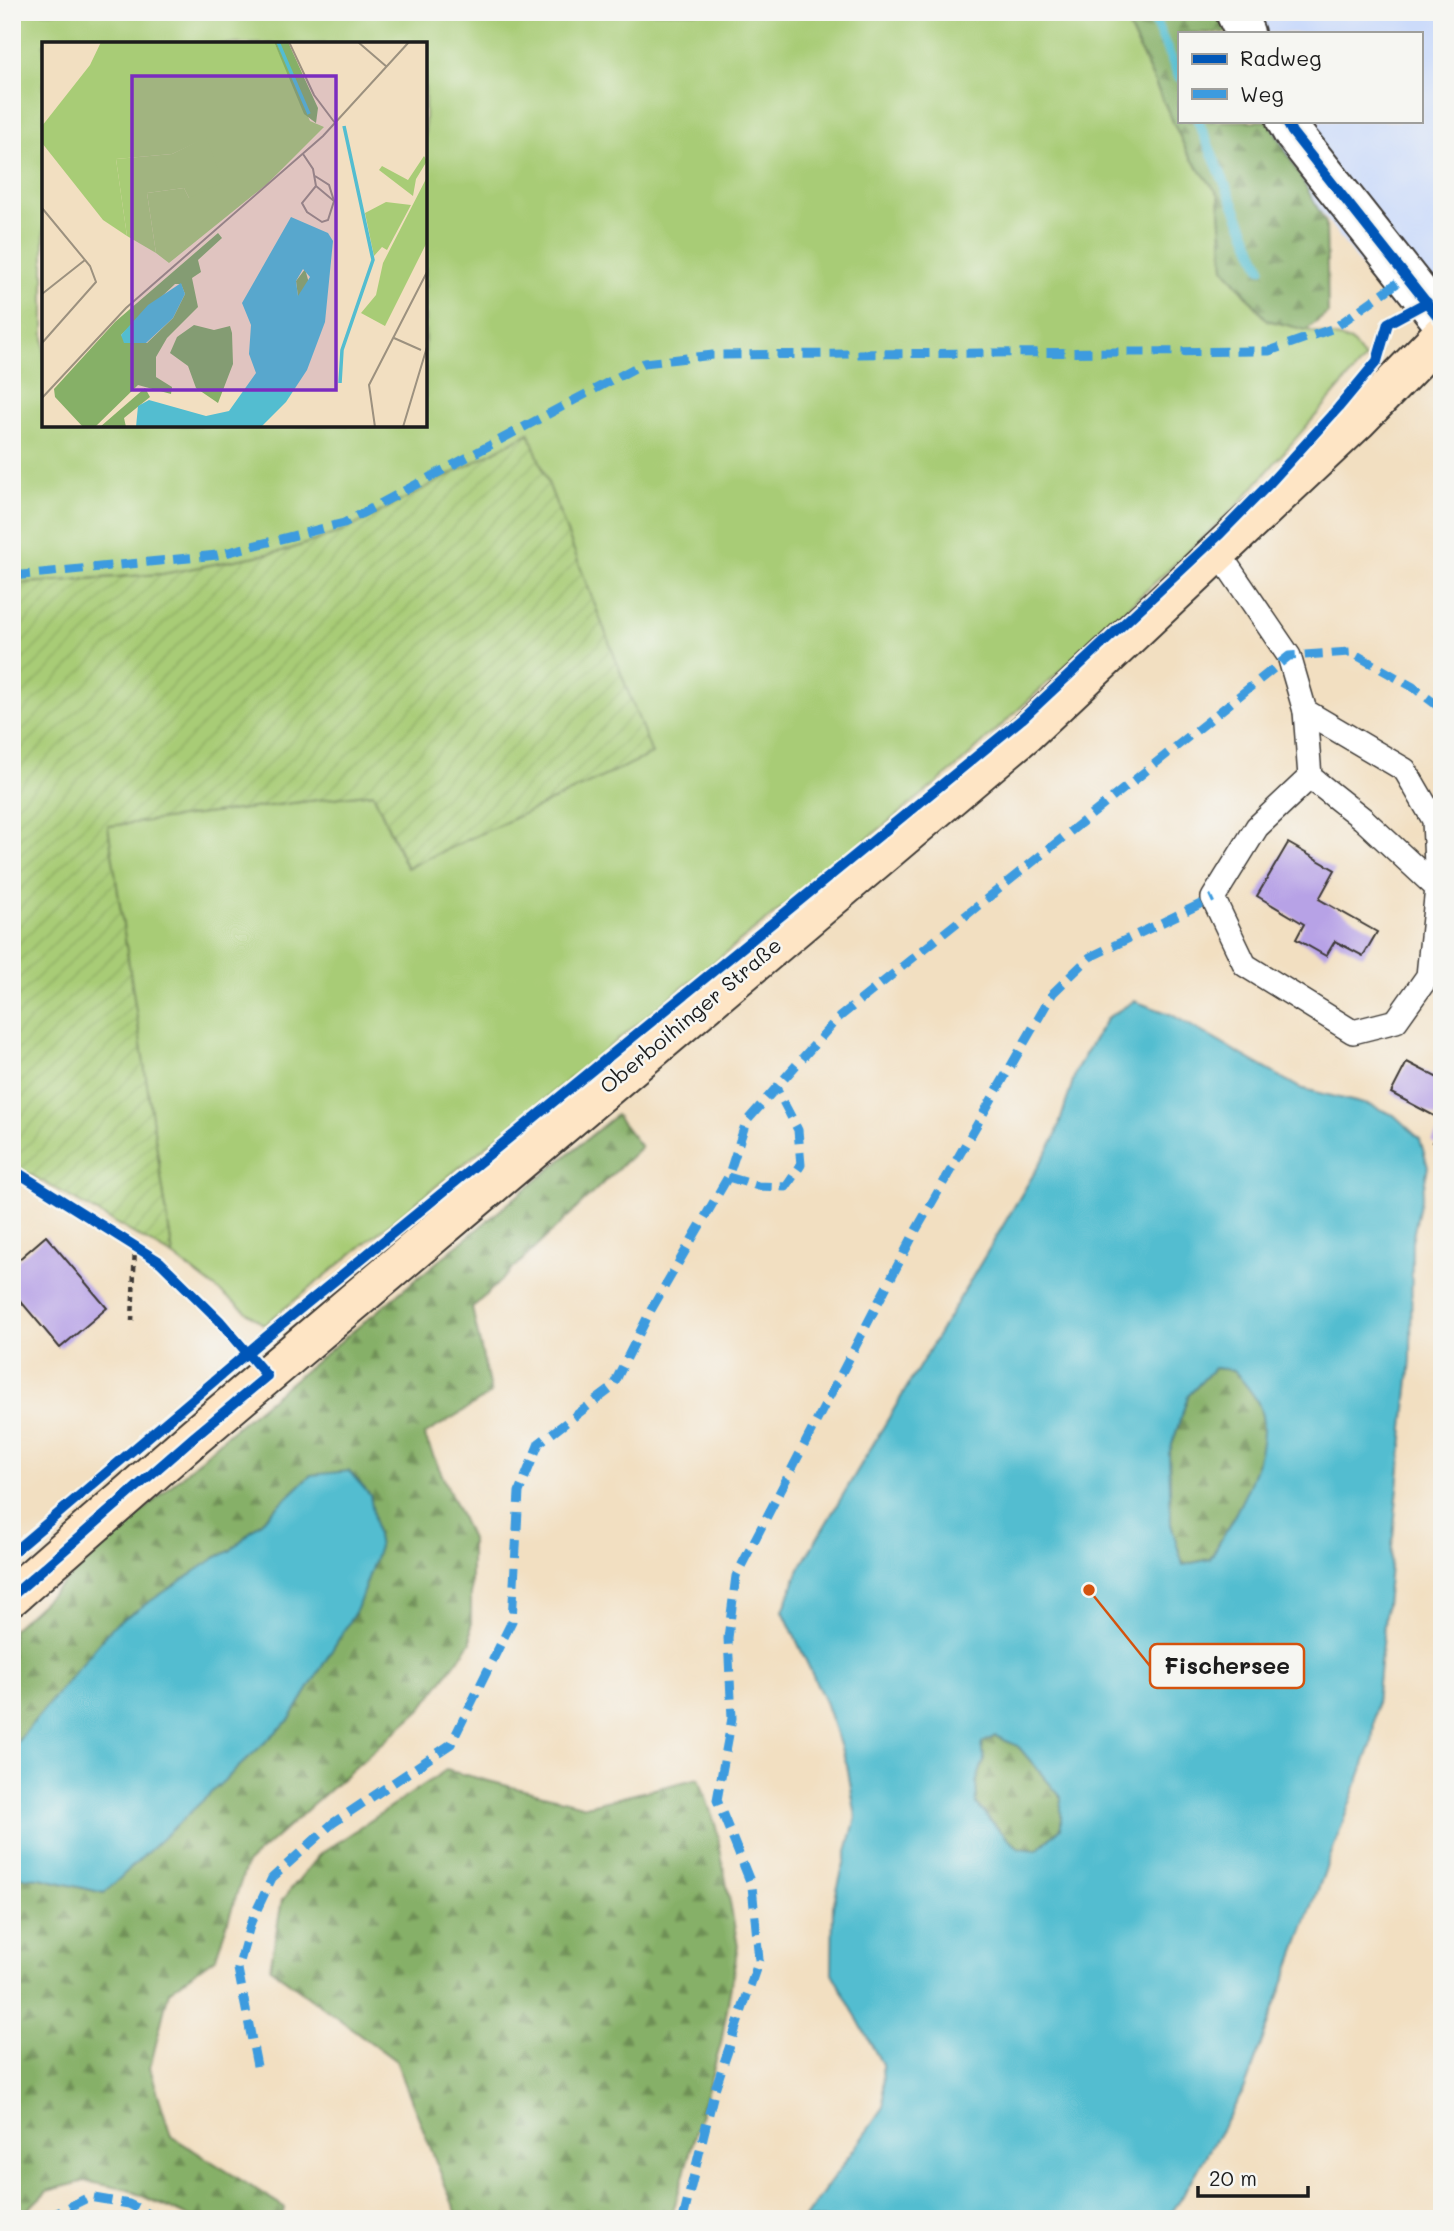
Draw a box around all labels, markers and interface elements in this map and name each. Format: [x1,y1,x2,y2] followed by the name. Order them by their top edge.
[1178,32,1422,122] legend
[42,42,427,427] inset map
[1240,44,1321,71] text: Radweg
[1240,80,1284,107] text: Weg
[594,931,786,1099] street label: Oberboihinger Straße
[1150,1644,1304,1688] callout: Fischersee
[1164,1650,1290,1680] text: Fischersee
[1198,2154,1309,2198] scale bar
[1209,2164,1257,2191] text: 20 m

